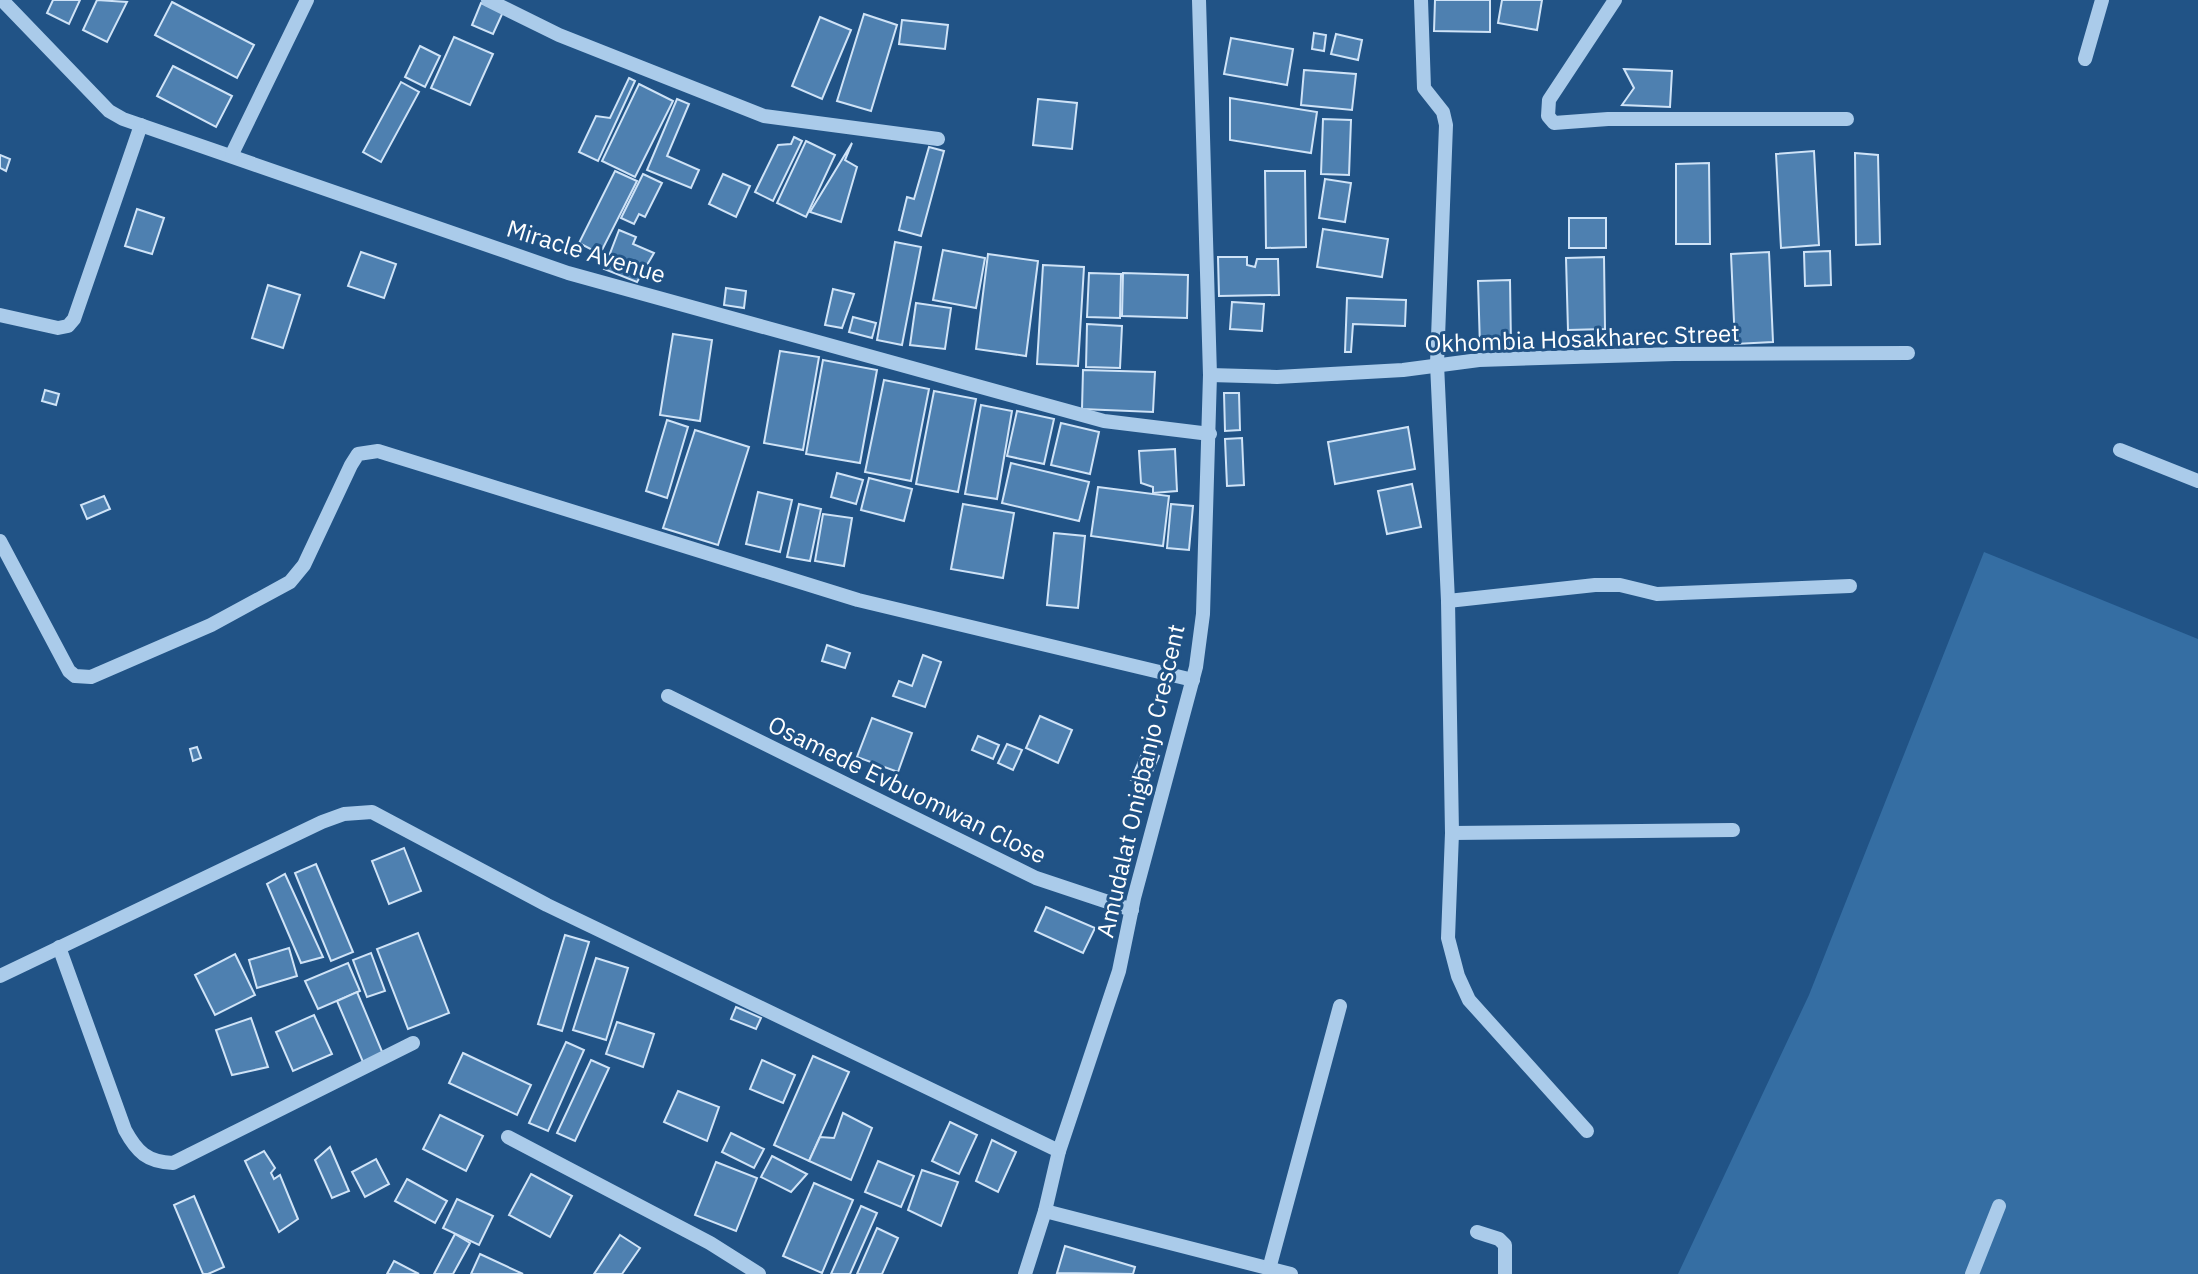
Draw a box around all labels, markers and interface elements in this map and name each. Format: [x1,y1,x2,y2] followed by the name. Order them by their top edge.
[503,212,670,290] street label: Miracle Avenue
[1424,317,1740,359] street label: Okhombia Hosakharec Street
[1088,621,1192,941] street label: Amudalat Onigbanjo Crescent
[763,708,1052,871] street label: Osamede Evbuomwan Close

